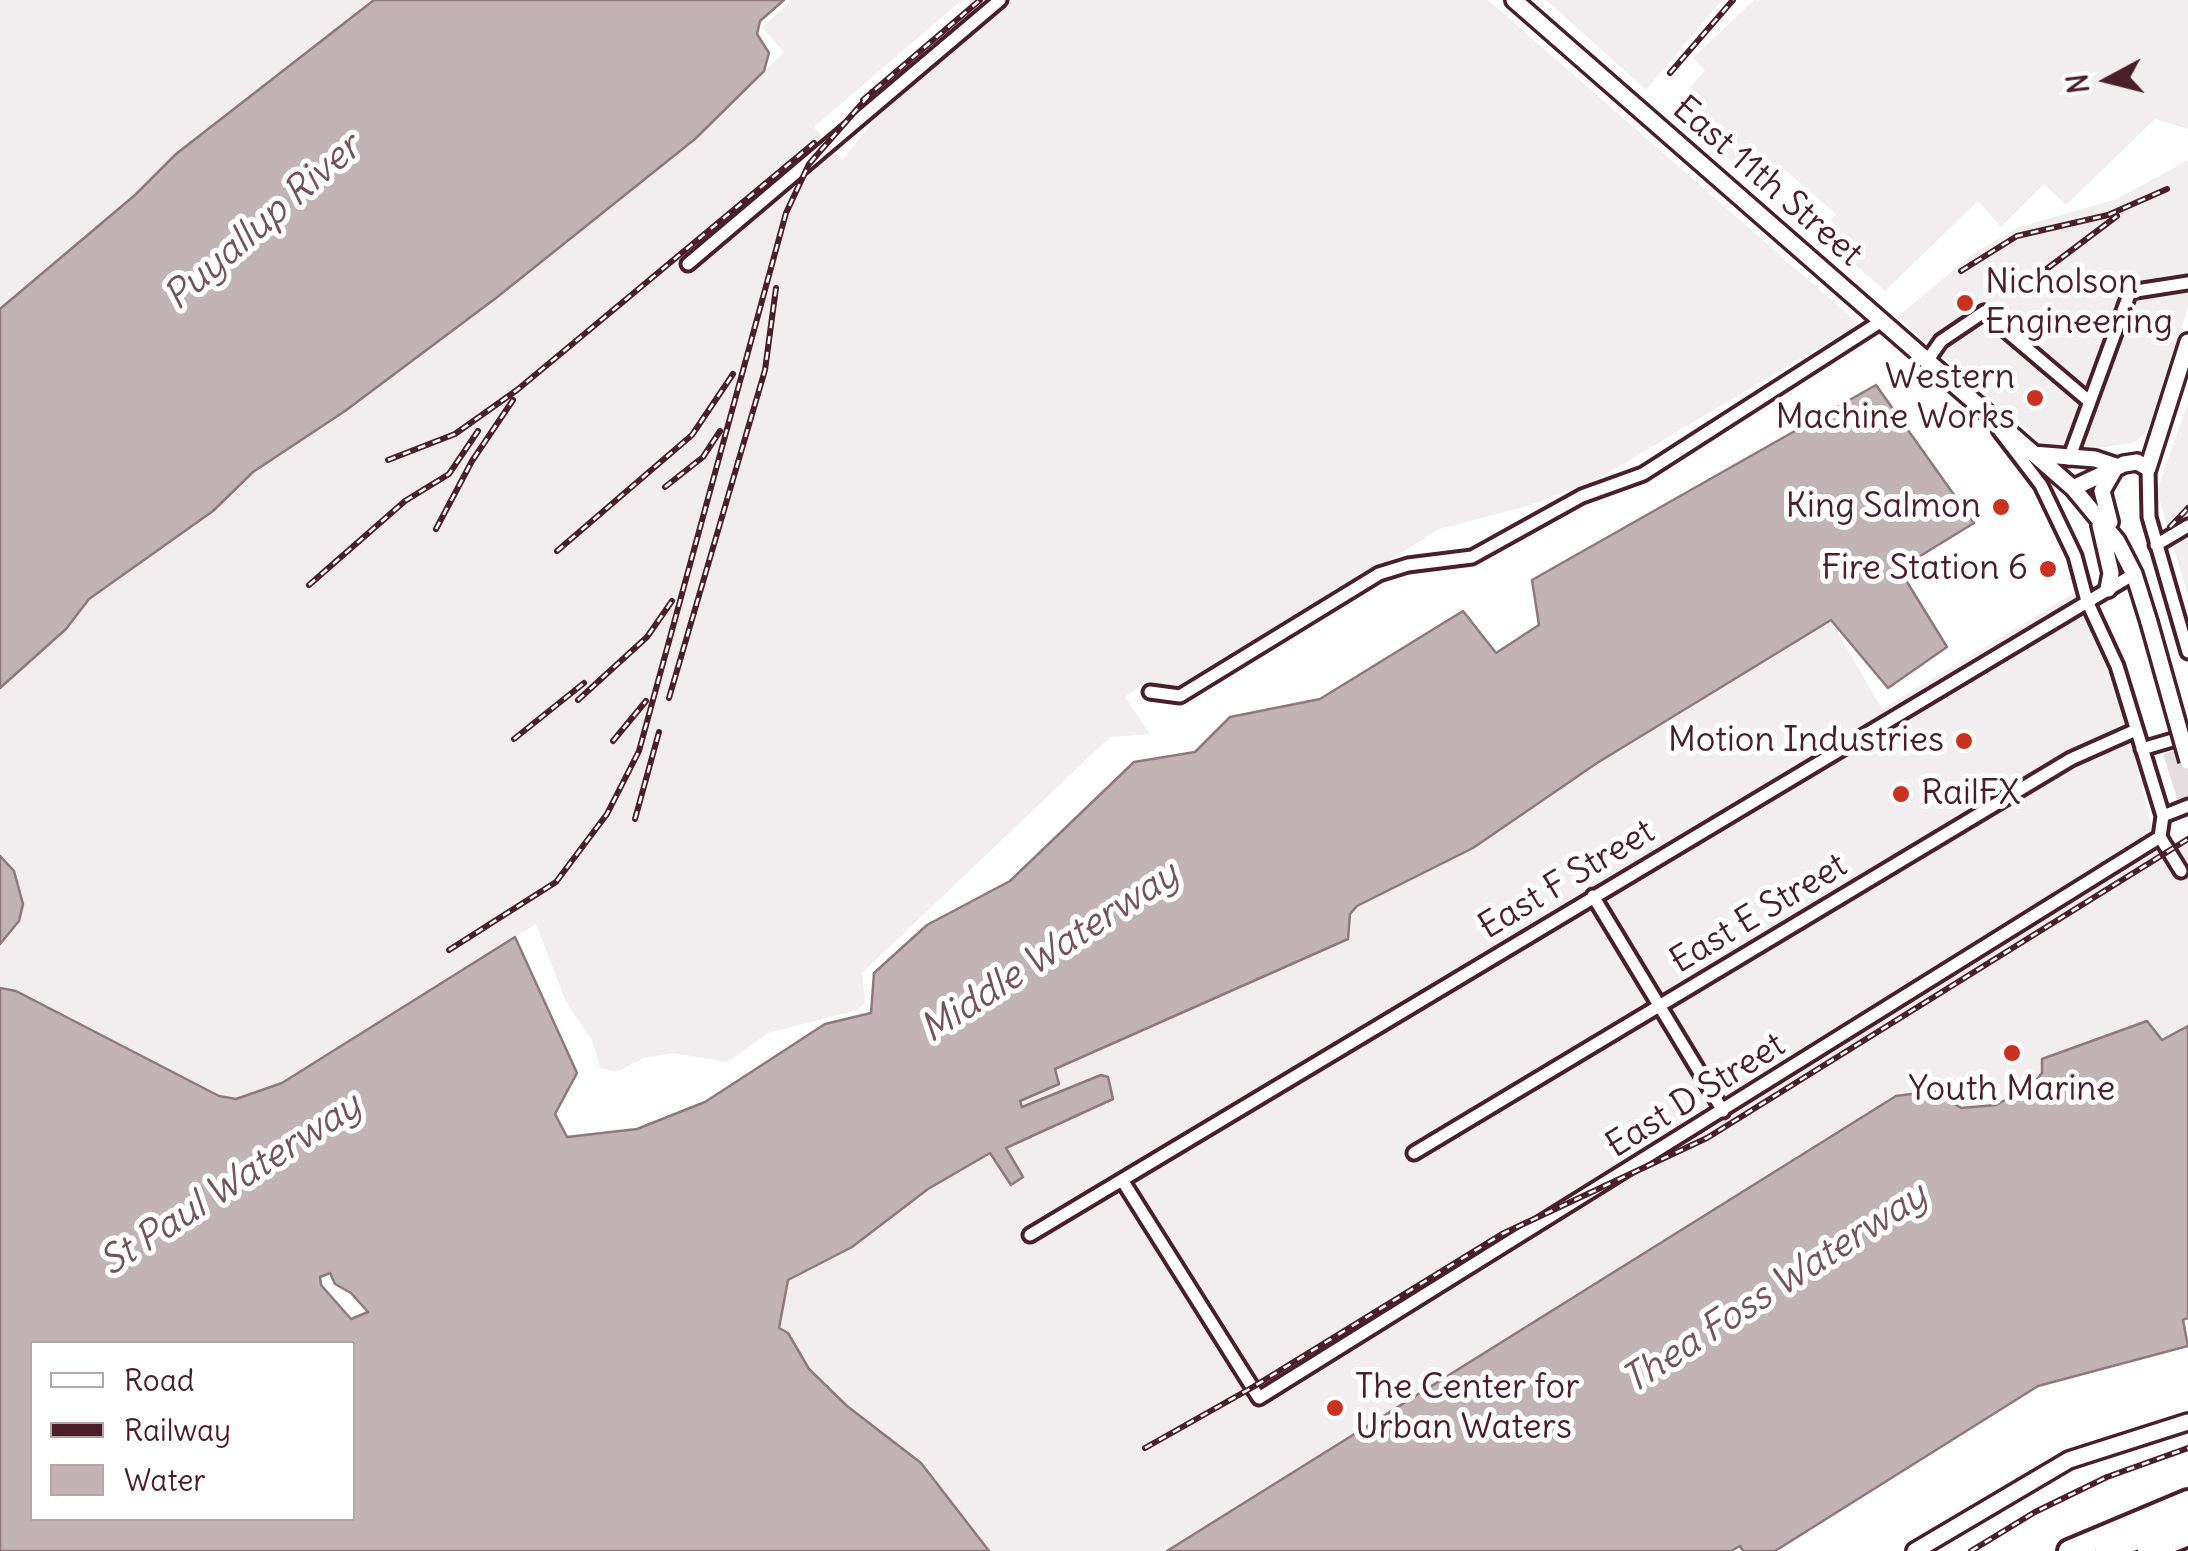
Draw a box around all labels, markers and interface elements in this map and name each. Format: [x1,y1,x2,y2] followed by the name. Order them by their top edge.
[2058,30,2158,130] north arrow
[2059,72,2097,95] text: N
[1664,88,1870,276] street label: East 11th Street
[156,125,370,321] water label: Puyallup River
[1985,262,2173,344] place label: Nicholson Engineering
[1954,292,1976,314] marker: Nicholson Engineering
[1775,357,2015,439] place label: Western Machine Works
[2024,387,2046,409] marker: Western Machine Works
[1785,486,1981,528] place label: King Salmon
[1990,496,2012,518] marker: King Salmon
[1821,548,2028,590] place label: Fire Station 6
[2037,558,2059,580] marker: Fire Station 6
[1668,720,1944,762] place label: Motion Industries
[1953,730,1975,752] marker: Motion Industries
[1921,773,2020,815] place label: RailFX
[1890,783,1912,805] marker: RailFX
[1471,811,1663,949] street label: East F Street
[1663,845,1855,983] street label: East E Street
[913,853,1187,1053] water label: Middle Waterway
[1599,1024,1793,1168] street label: East D Street
[2001,1042,2023,1064] marker: Youth Marine
[1909,1069,2115,1111] place label: Youth Marine
[92,1084,370,1286] water label: St Paul Waterway
[1614,1173,1936,1405] water label: Thea Foss Waterway
[30,1341,355,1521] legend
[124,1361,194,1399] text: Road
[1355,1367,1579,1449] place label: The Center for Urban Waters
[1324,1397,1346,1419] marker: The Center for Urban Waters
[124,1411,231,1449] text: Railway
[124,1461,206,1499] text: Water

